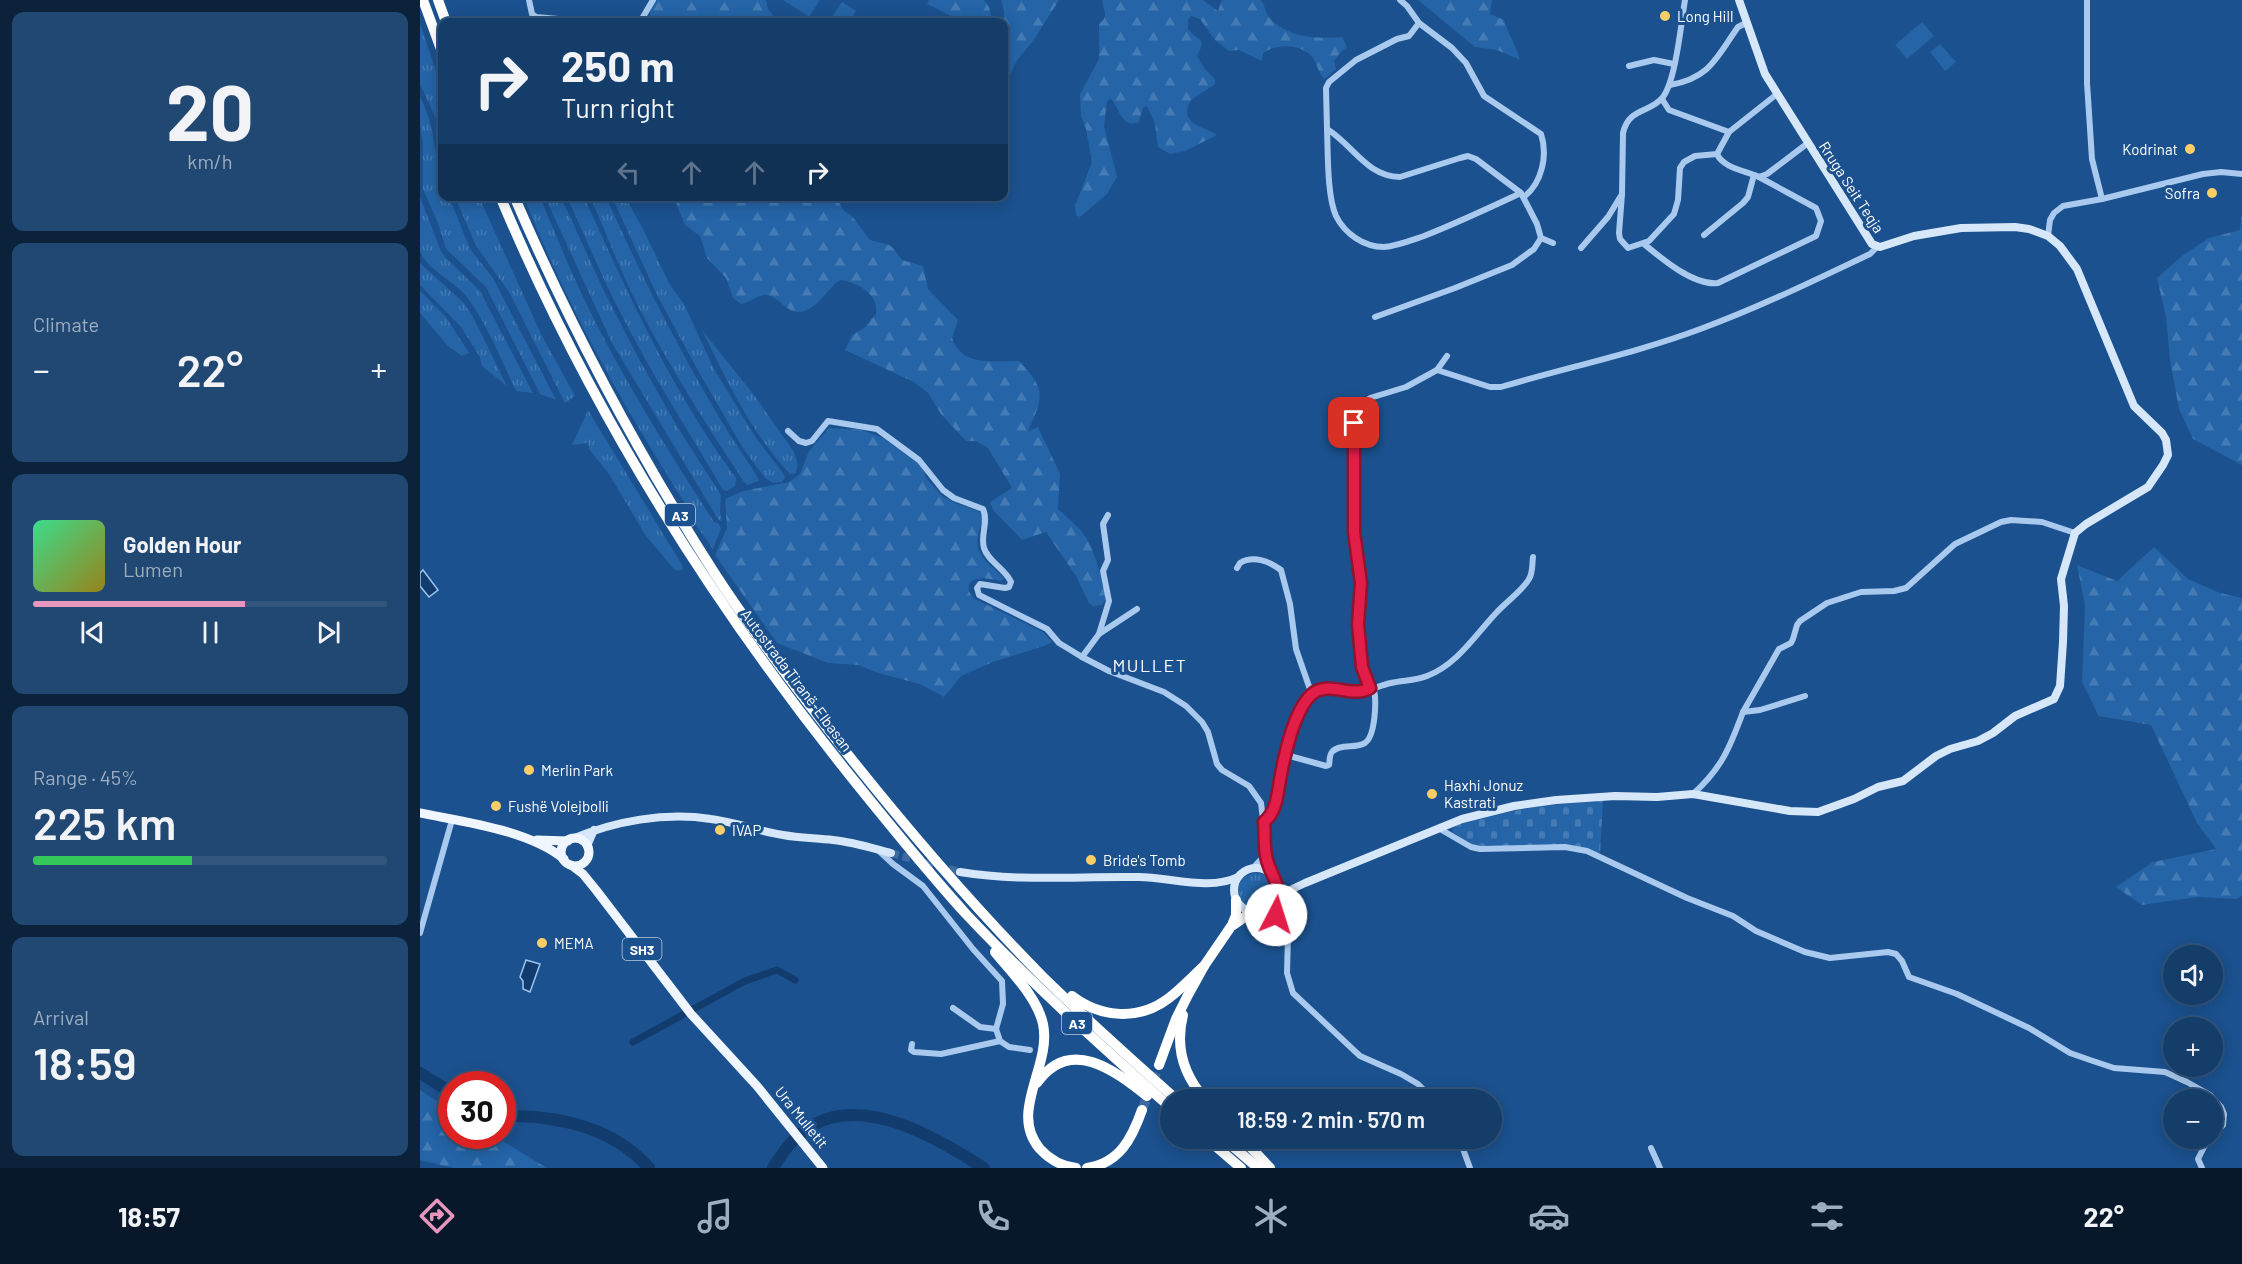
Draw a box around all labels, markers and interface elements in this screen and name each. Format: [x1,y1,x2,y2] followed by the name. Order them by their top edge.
[1677,7,1733,25] place label: Long Hill
[1658,9,1672,23] marker: Long Hill
[561,40,675,90] text: 250 m
[462,42,540,120] icon: right
[166,63,254,157] text: 20
[561,91,675,123] text: Turn right
[1816,138,1888,236] street label: Rruga Seit Teqja
[2122,140,2178,158] place label: Kodrinat
[2183,142,2197,156] marker: Kodrinat
[187,149,233,173] text: km/h
[612,156,645,189] icon: left
[675,156,708,189] icon: ahead
[738,156,771,189] icon: ahead
[801,156,834,189] icon: right
[2165,184,2200,202] place label: Sofra
[2205,186,2219,200] marker: Sofra
[33,312,99,336] text: Climate
[177,342,243,396] text: 22°
[33,349,50,389] text: −
[370,349,387,389] text: +
[1328,397,1379,448] pin
[1337,406,1370,439] icon: arrive
[665,504,695,526] road number: A3
[123,531,241,557] text: Golden Hour
[123,557,183,581] text: Lumen
[738,605,856,755] street label: Autostrada Tiranë-Elbasan
[76,616,109,649] icon: previous
[194,616,227,649] icon: pause
[312,616,345,649] icon: next
[1112,654,1188,676] district label: MULLET
[541,761,614,779] place label: Merlin Park
[522,763,536,777] marker: Merlin Park
[33,765,138,789] text: Range · 45%
[1444,776,1523,811] place label: Haxhi Jonuz Kastrati
[1425,787,1439,801] marker: Haxhi Jonuz Kastrati
[33,795,176,849] text: 225 km
[508,797,609,815] place label: Fushë Volejbolli
[489,799,503,813] marker: Fushë Volejbolli
[732,821,761,839] place label: IVAP
[713,823,727,837] marker: IVAP
[1103,851,1186,869] place label: Bride's Tomb
[1084,853,1098,867] marker: Bride's Tomb
[1244,883,1308,947] position arrow
[554,934,594,952] place label: MEMA
[535,936,549,950] marker: MEMA
[622,938,662,960] road number: SH3
[2163,945,2223,1149] map controls
[2163,945,2223,1005] button: sound
[33,1005,89,1029] text: Arrival
[1062,1012,1092,1034] road number: A3
[2163,1017,2223,1077] button: +
[33,1035,136,1089] text: 18:59
[438,1071,516,1149] speed limit sign: 30
[772,1083,832,1151] street label: Ura Mulletit
[2163,1089,2223,1149] button: −
[1237,1106,1425,1132] text: 18:59 · 2 min · 570 m
[416,1195,458,1237] icon: directions
[694,1195,736,1237] icon: music
[972,1195,1014,1237] icon: phone
[1250,1195,1292,1237] icon: climate
[1528,1195,1570,1237] icon: car
[1806,1195,1848,1237] icon: filters
[118,1200,180,1232] text: 18:57
[2084,1200,2124,1232] text: 22°

